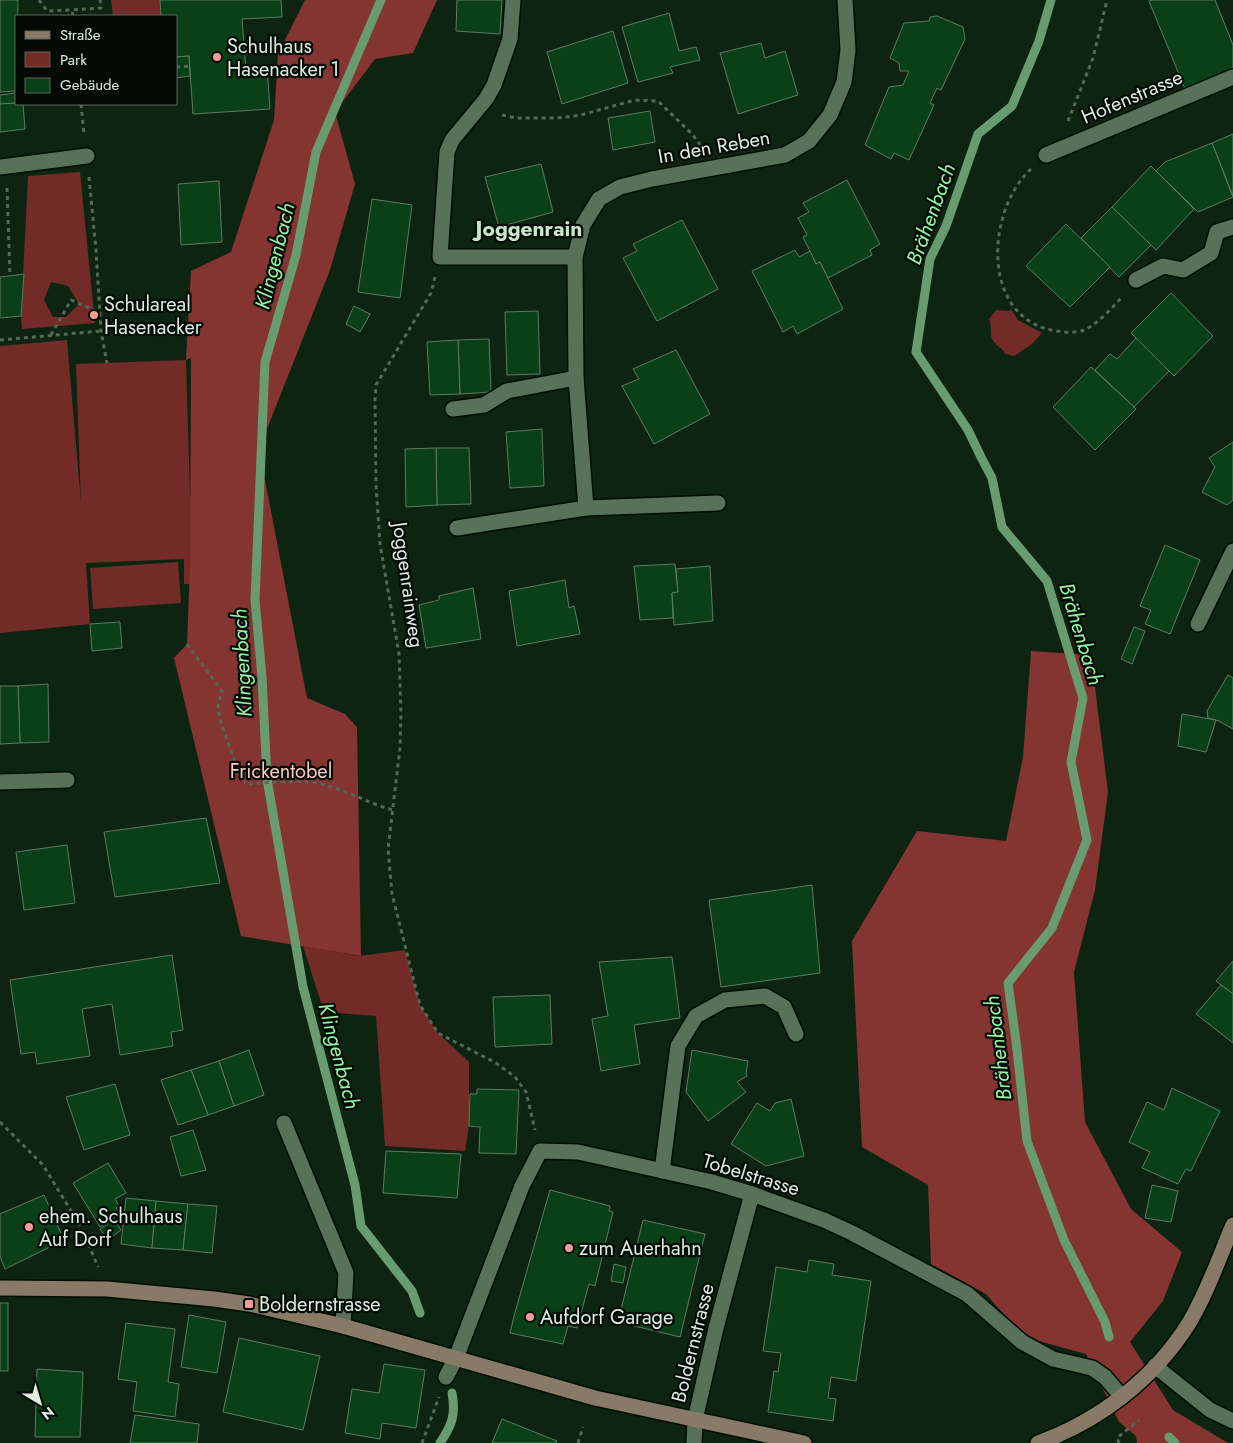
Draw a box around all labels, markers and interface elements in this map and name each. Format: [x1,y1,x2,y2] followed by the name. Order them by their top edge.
[15,15,178,105] legend
[60,24,101,46] text: Straße
[227,32,340,84] place label: Schulhaus Hasenacker 1
[60,49,87,71] text: Park
[211,51,223,63] marker: Schulhaus Hasenacker 1
[1077,63,1187,131] street label: Hofenstrasse
[60,74,120,96] text: Gebäude
[656,123,772,171] street label: In den Reben
[899,159,963,269] water label: Brähenbach
[247,200,303,312] water label: Klingenbach
[472,214,582,244] district label: Joggenrain
[104,290,202,342] place label: Schulareal Hasenacker
[88,309,100,321] marker: Schulareal Hasenacker
[384,517,431,650] street label: Joggenrainweg
[1051,579,1111,689] water label: Brähenbach
[224,608,260,718] water label: Klingenbach
[230,757,332,786] park label: Frickentobel
[977,994,1019,1102] water label: Brähenbach
[310,1000,368,1112] water label: Klingenbach
[699,1146,803,1204] street label: Tobelstrasse
[39,1202,183,1254] place label: ehem. Schulhaus Auf Dorf
[23,1221,35,1233] marker: ehem. Schulhaus Auf Dorf
[579,1234,702,1263] place label: zum Auerhahn
[563,1242,575,1254] marker: zum Auerhahn
[664,1281,722,1405] street label: Boldernstrasse
[259,1290,381,1319] place label: Boldernstrasse
[243,1298,255,1310] marker: Boldernstrasse
[540,1303,673,1332] place label: Aufdorf Garage
[524,1311,536,1323] marker: Aufdorf Garage
[15,1378,65,1428] north arrow
[37,1402,59,1425] text: N

